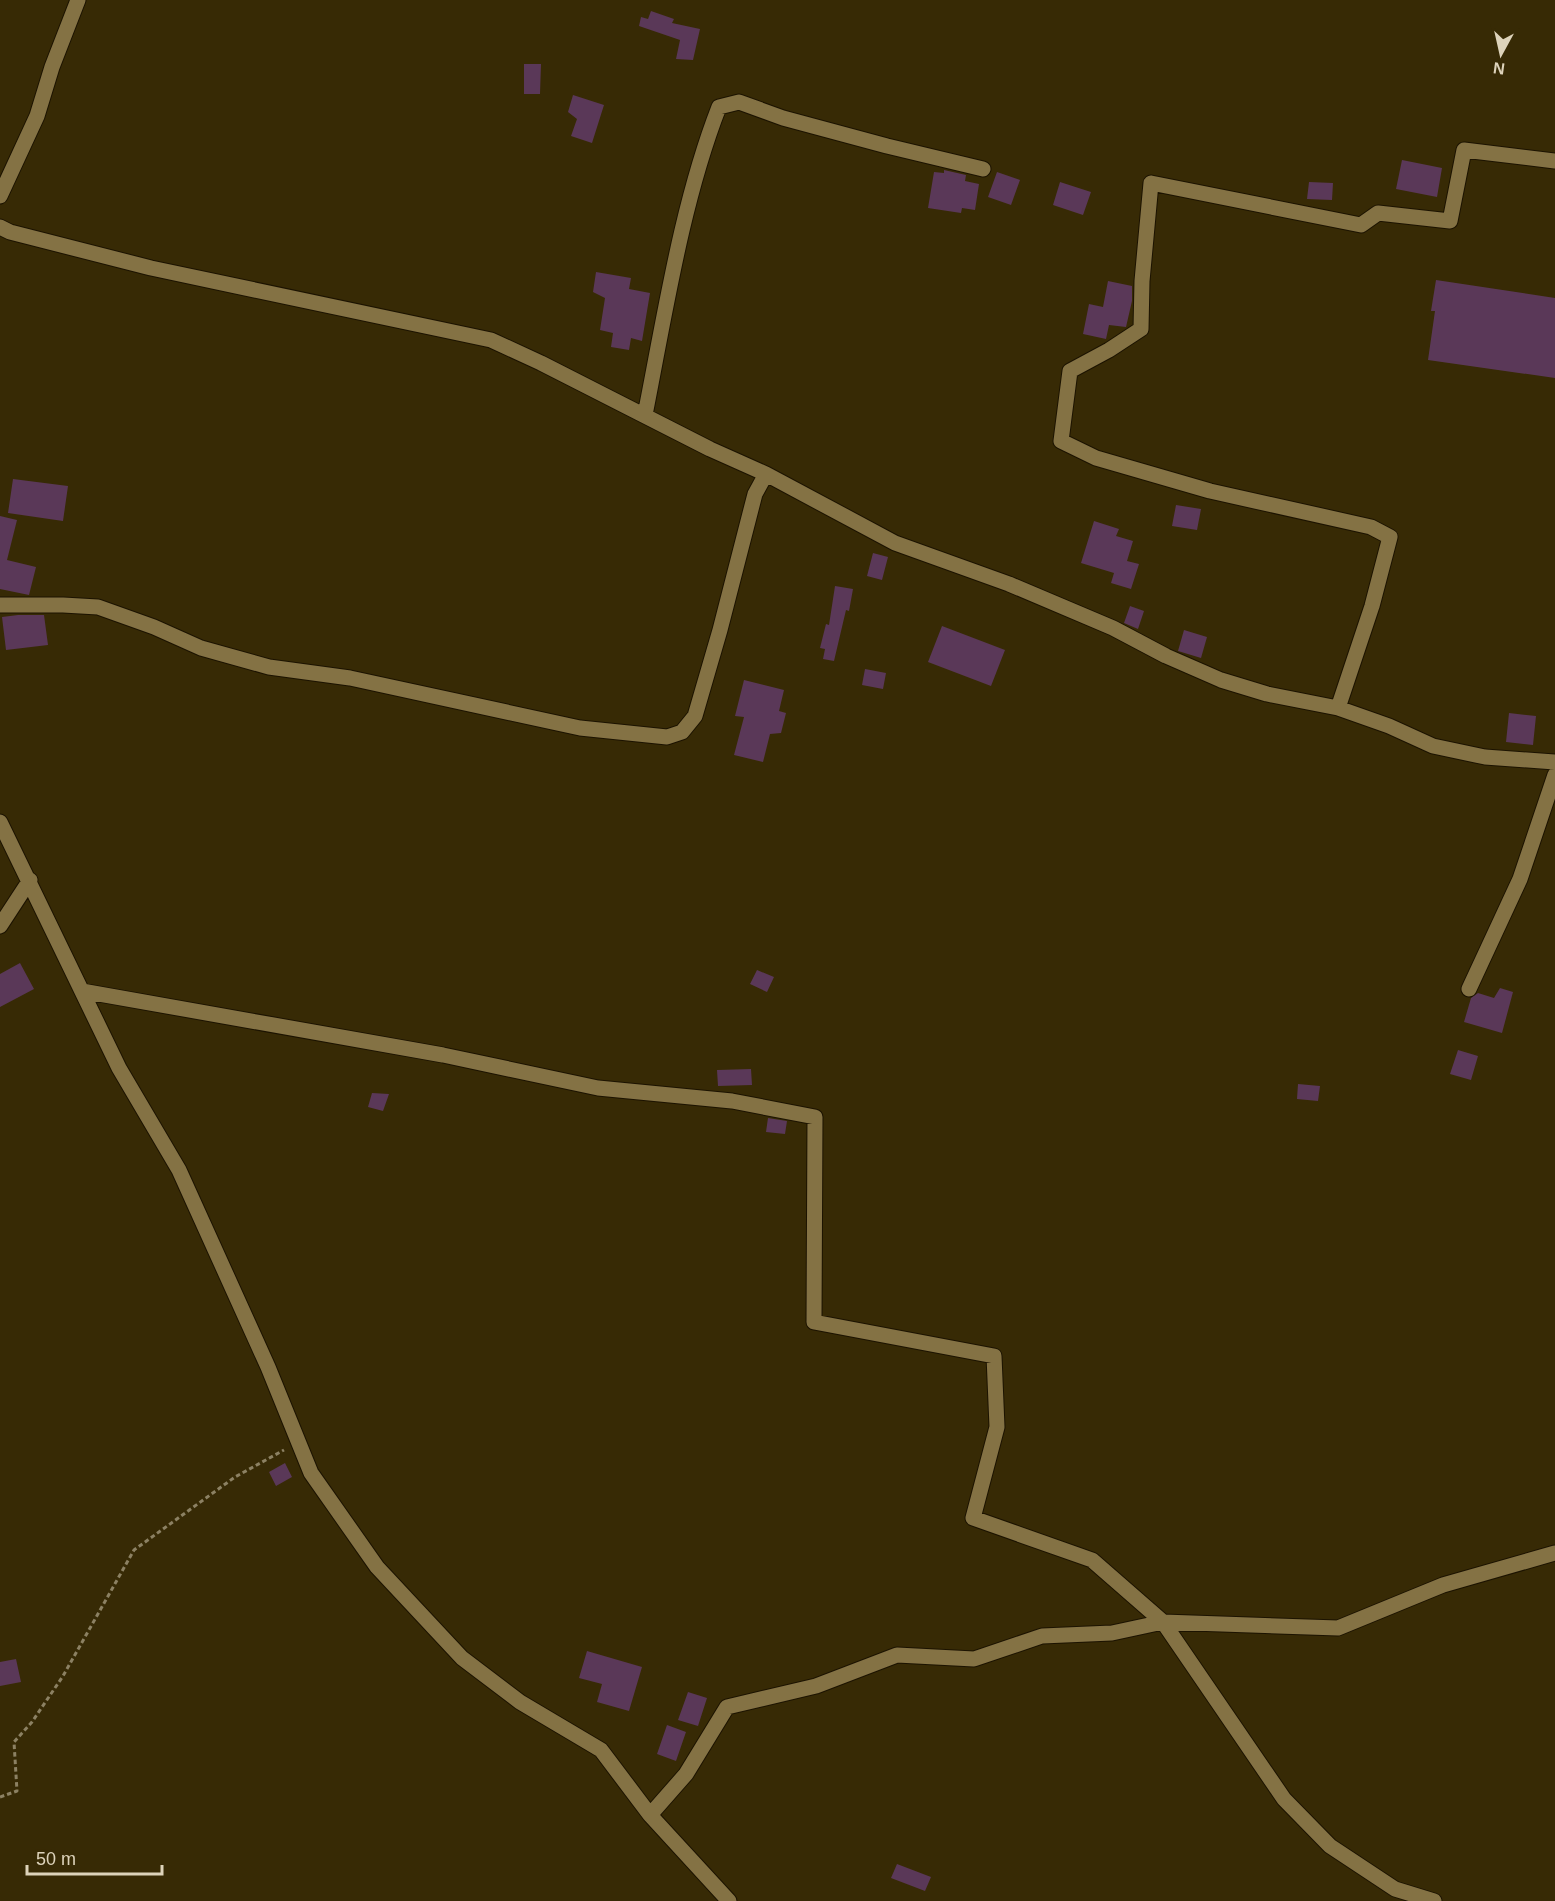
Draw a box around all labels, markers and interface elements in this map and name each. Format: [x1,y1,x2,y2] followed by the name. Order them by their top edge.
[1471,24,1531,84] north arrow
[1492,59,1506,78] text: N
[27,1838,162,1876] scale bar
[36,1849,76,1869] text: 50 m

